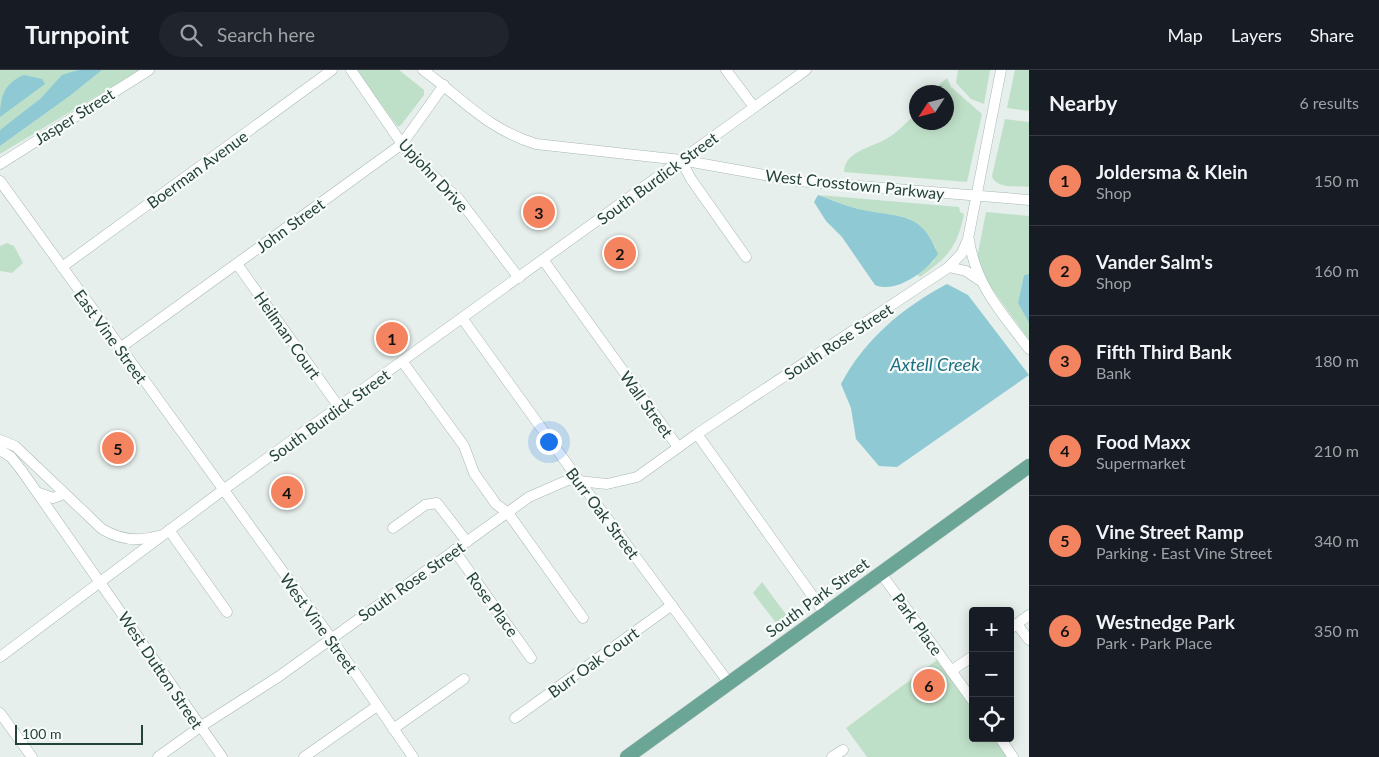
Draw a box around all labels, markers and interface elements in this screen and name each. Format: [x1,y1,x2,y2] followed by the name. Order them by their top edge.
[159,12,509,57] search box
[25,20,129,49] text: Turnpoint
[177,21,205,49] icon: search
[217,23,315,46] text: Search here
[1167,24,1203,46] text: Map
[1231,24,1282,46] text: Layers
[1310,24,1354,46] text: Share
[31,84,118,148] street label: Jasper Street
[909,85,954,130] north arrow
[1049,90,1117,115] text: Nearby
[1299,93,1359,112] text: 6 results
[143,126,251,212] street label: Boerman Avenue
[593,128,721,228] street label: South Burdick Street
[395,134,473,216] street label: Upjohn Drive
[1096,160,1248,183] text: Joldersma & Klein
[765,165,946,203] street label: West Crosstown Parkway
[1060,171,1070,190] text: 1
[1314,171,1359,190] text: 150 m
[1096,183,1132,202] text: Shop
[523,193,555,231] pin: 3
[252,194,328,256] street label: John Street
[604,234,636,272] pin: 2
[1096,250,1213,273] text: Vander Salm's
[1060,261,1070,280] text: 2
[1314,261,1359,280] text: 160 m
[1096,273,1132,292] text: Shop
[71,285,152,387] street label: East Vine Street
[251,288,325,383] street label: Heilman Court
[780,299,896,383] street label: South Rose Street
[376,319,408,357] pin: 1
[1096,340,1232,363] text: Fifth Third Bank
[1060,351,1070,370] text: 3
[1314,351,1359,370] text: 180 m
[889,353,980,375] water label: Axtell Creek
[1096,363,1131,382] text: Bank
[265,365,393,465] street label: South Burdick Street
[617,367,678,441] street label: Wall Street
[102,429,134,467] pin: 5
[536,429,562,455] your location
[1096,430,1190,453] text: Food Maxx
[1060,441,1070,460] text: 4
[1314,441,1359,460] text: 210 m
[1096,453,1185,472] text: Supermarket
[562,464,644,563] street label: Burr Oak Street
[271,473,303,511] pin: 4
[1096,520,1244,543] text: Vine Street Ramp
[1060,531,1070,550] text: 5
[1314,531,1359,550] text: 340 m
[354,537,468,625] street label: South Rose Street
[1096,543,1272,562] text: Parking · East Vine Street
[762,553,872,641] street label: South Park Street
[463,568,523,640] street label: Rose Place
[276,569,362,677] street label: West Vine Street
[889,589,947,659] street label: Park Place
[969,607,1014,742] map controls
[969,607,1014,652] button: +
[115,608,207,732] street label: West Dutton Street
[1096,610,1235,633] text: Westnedge Park
[1060,621,1070,640] text: 6
[1314,621,1359,640] text: 350 m
[544,623,642,701] street label: Burr Oak Court
[1096,633,1212,652] text: Park · Park Place
[969,652,1014,697] button: −
[913,666,945,704] pin: 6
[969,697,1014,742] button: locate
[15,722,142,745] scale bar
[22,725,61,742] text: 100 m

